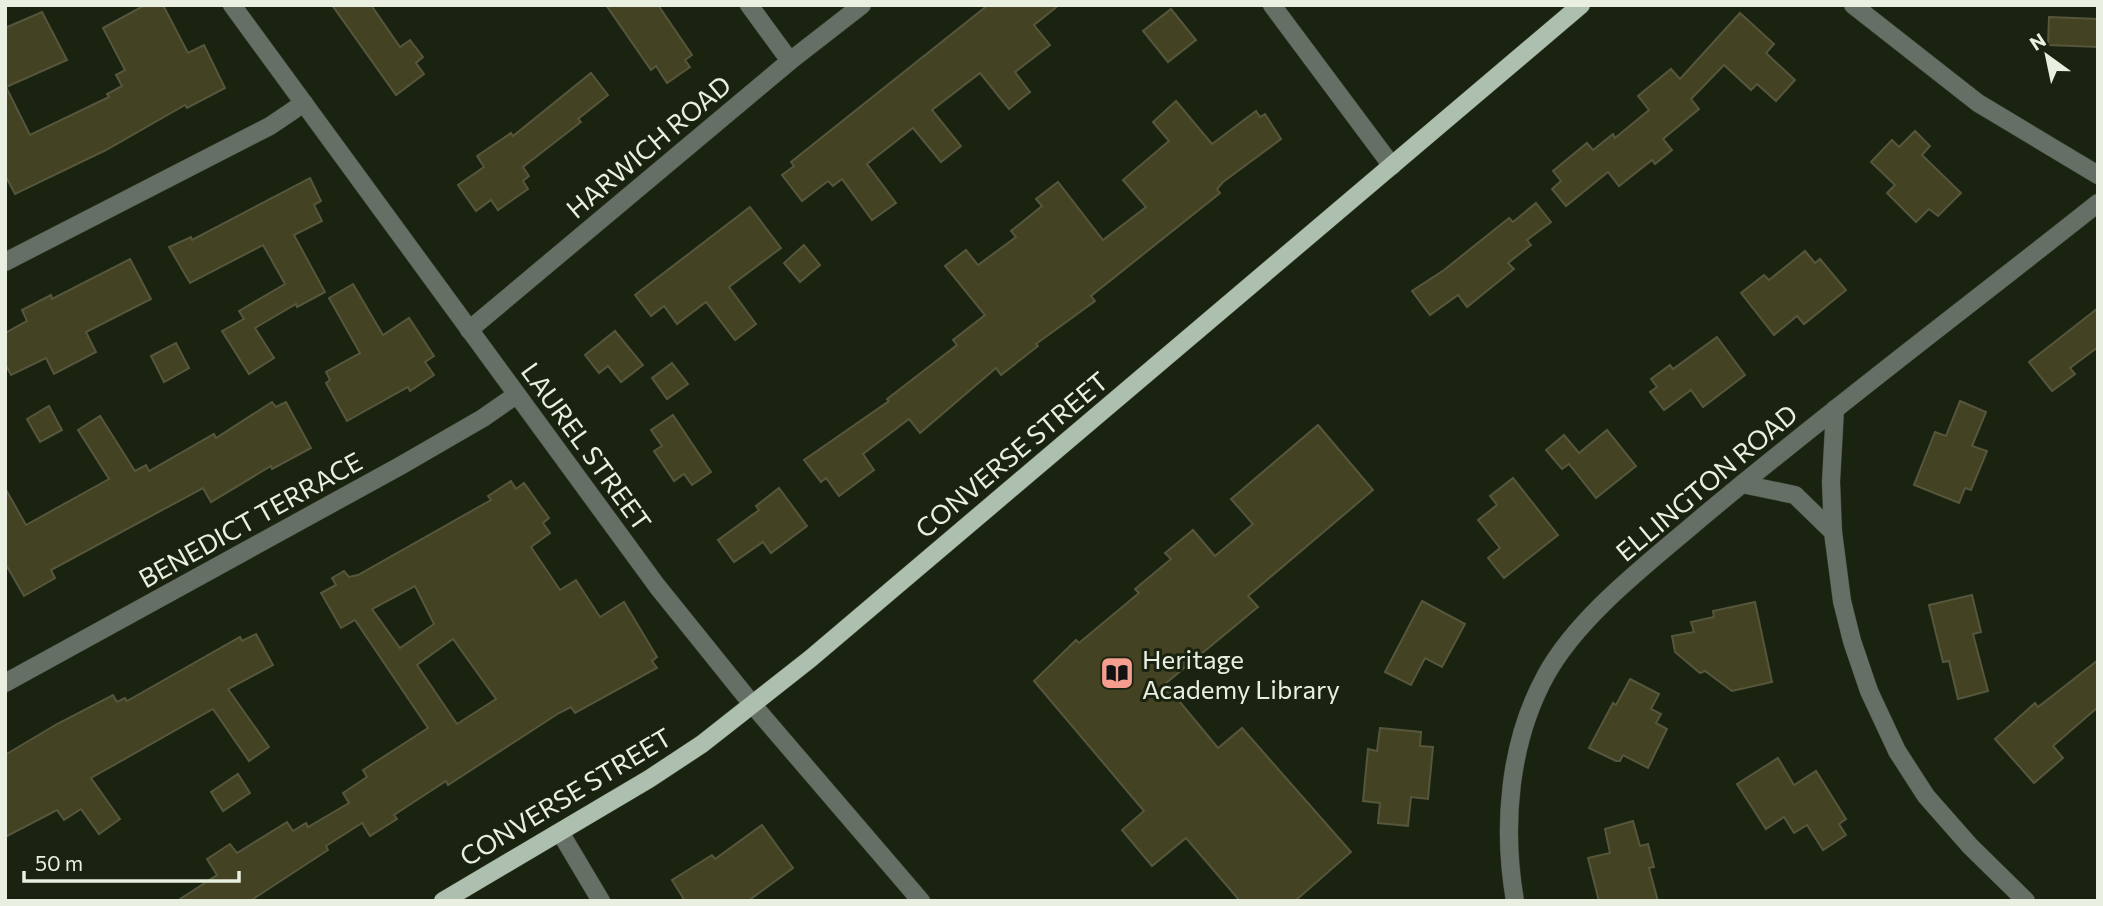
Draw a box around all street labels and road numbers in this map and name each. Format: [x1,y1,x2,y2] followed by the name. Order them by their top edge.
[560,68,736,224] street label: HARWICH ROAD
[516,356,658,536] street label: LAUREL STREET
[909,364,1113,544] street label: CONVERSE STREET
[1609,397,1803,567] street label: ELLINGTON ROAD
[133,445,367,593] street label: BENEDICT TERRACE
[453,721,677,871] street label: CONVERSE STREET

